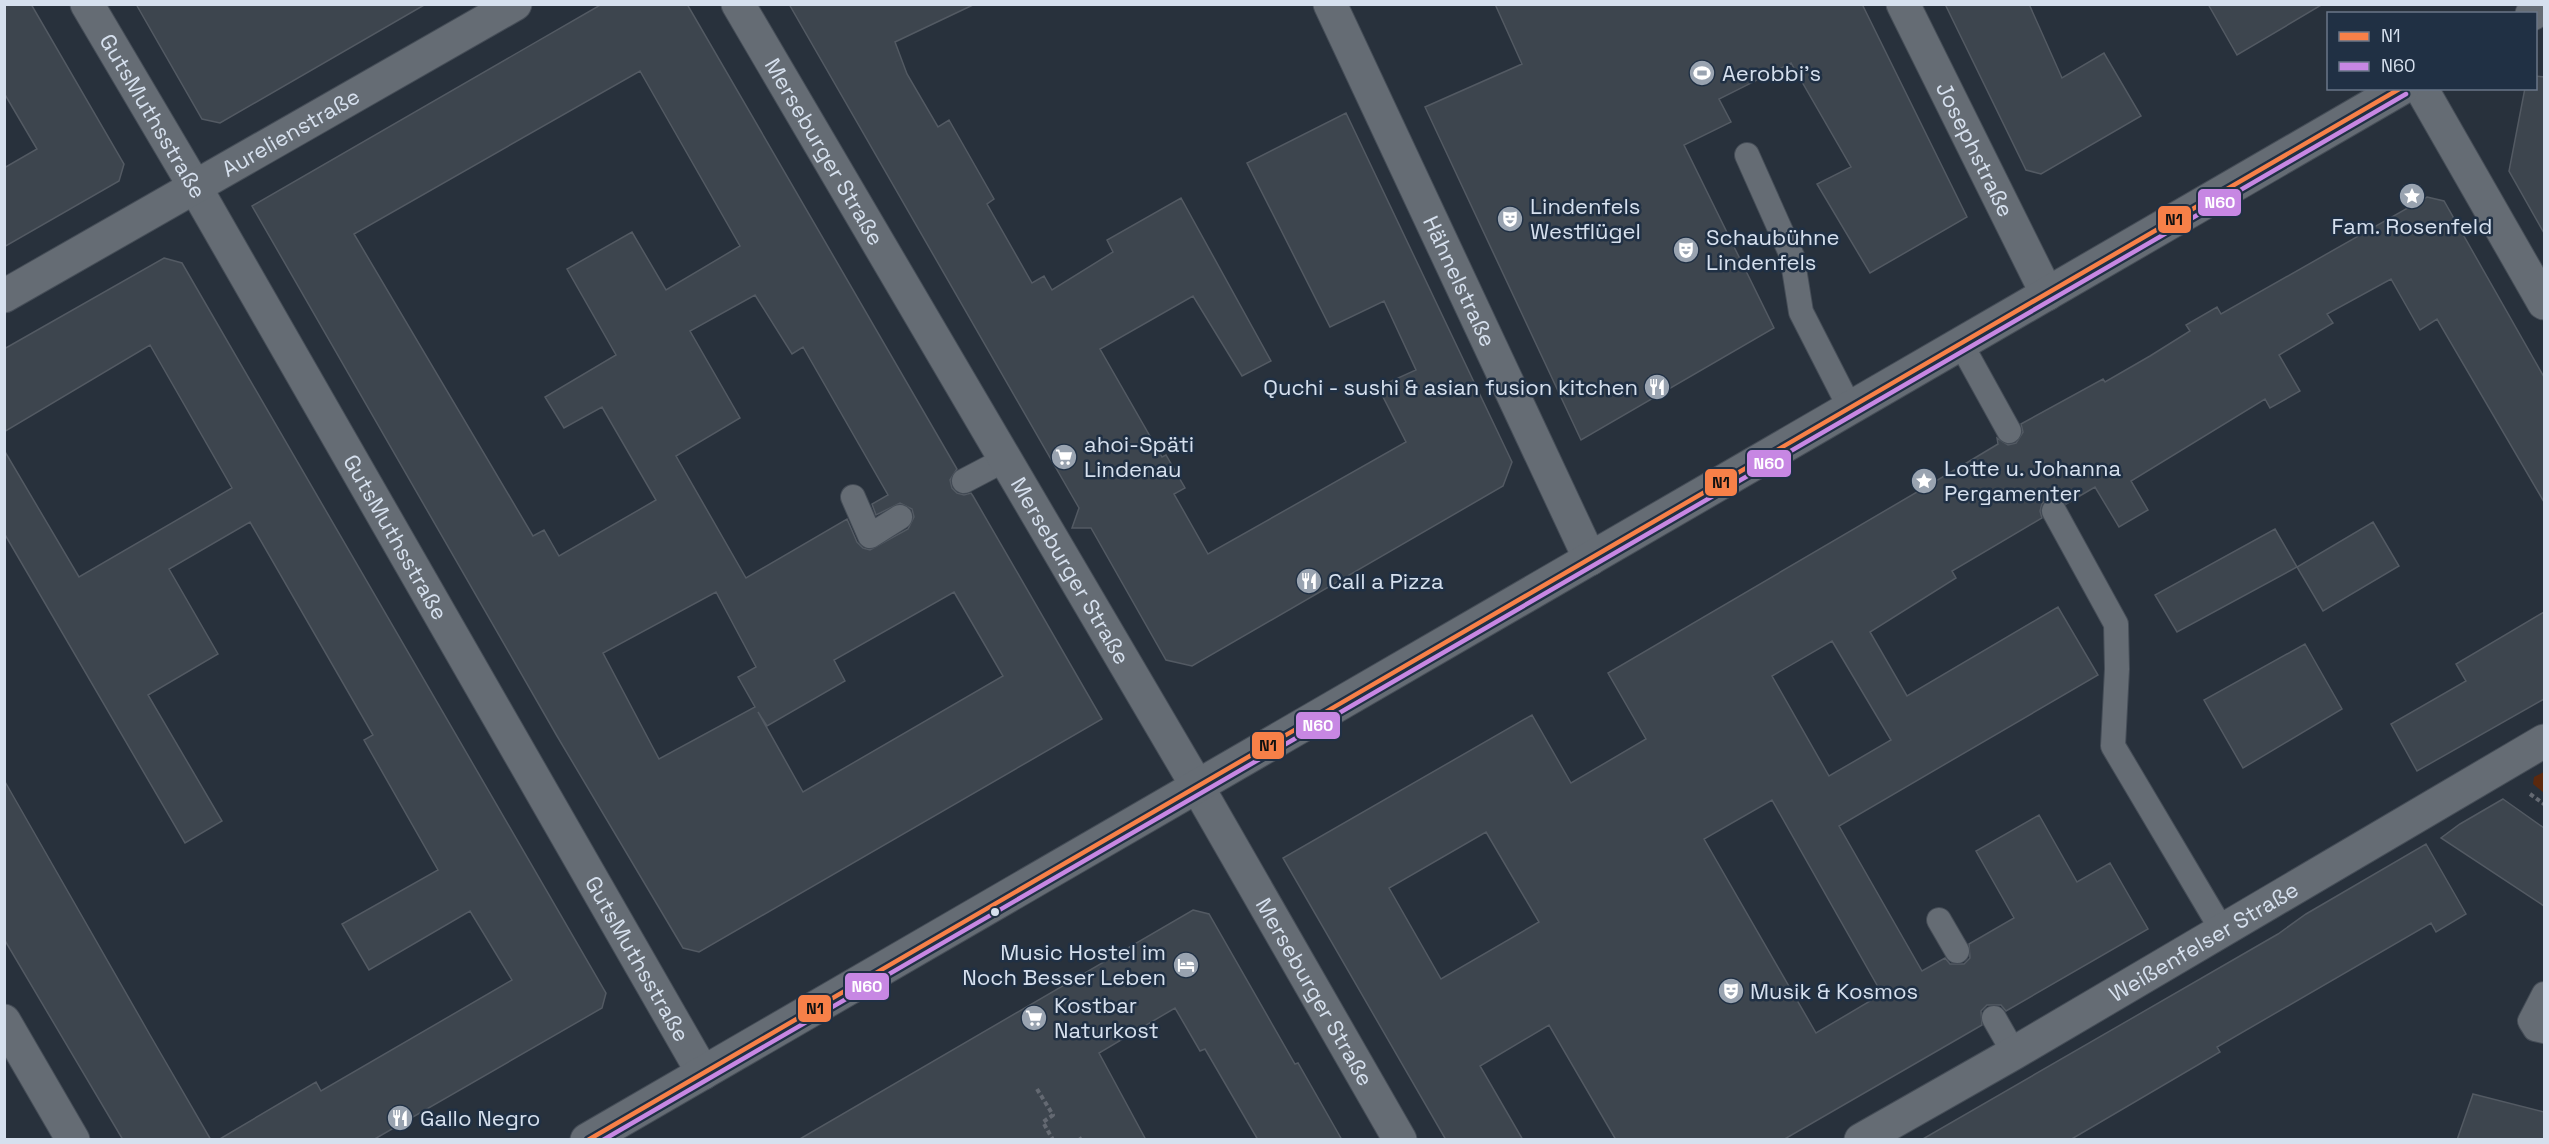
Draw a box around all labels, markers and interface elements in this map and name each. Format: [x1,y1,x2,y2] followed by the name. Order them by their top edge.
[2327,12,2537,90] legend
[2381,24,2400,47] text: N1
[94,29,212,203] street label: GutsMuthsstraße
[759,53,890,250] street label: Merseburger Straße
[2381,54,2416,77] text: N60
[1687,58,1717,88] sports icon: Aerobbi's
[1722,59,1821,87] place label: Aerobbi's
[1930,77,2020,221] street label: Josephstraße
[217,82,365,183] street label: Aurelienstraße
[2397,181,2427,211] place icon: Fam. Rosenfeld
[2197,188,2242,217] line badge: N60
[1530,192,1641,245] place label: Lindenfels Westflügel
[2205,192,2235,213] text: N60
[1495,204,1525,234] theatre icon: Lindenfels Westflügel
[2157,205,2192,234] line badge: N1
[2165,209,2183,230] text: N1
[1417,211,1502,351] street label: Hähnelstraße
[2332,212,2492,240] place label: Fam. Rosenfeld
[1706,223,1840,276] place label: Schaubühne Lindenfels
[1671,235,1701,265] theatre icon: Schaubühne Lindenfels
[1642,372,1672,402] restaurant icon: Quchi - sushi & asian fusion kitchen
[1263,373,1638,401] place label: Quchi - sushi & asian fusion kitchen
[1084,430,1194,483] place label: ahoi-Späti Lindenau
[1049,442,1079,472] supermarket icon: ahoi-Späti Lindenau
[337,449,454,625] street label: GutsMuthsstraße
[1746,449,1792,478] line badge: N60
[1754,453,1784,474] text: N60
[1944,454,2122,507] place label: Lotte u. Johanna Pergamenter
[1909,466,1939,496] place icon: Lotte u. Johanna Pergamenter
[1704,468,1738,497] line badge: N1
[1005,472,1136,669] street label: Merseburger Straße
[1712,472,1730,493] text: N1
[1294,566,1324,596] restaurant icon: Call a Pizza
[1328,567,1444,595] place label: Call a Pizza
[1295,711,1341,740] line badge: N60
[1303,715,1333,736] text: N60
[1251,731,1285,760] line badge: N1
[1259,735,1277,756] text: N1
[579,871,696,1046] street label: GutsMuthsstraße
[2104,875,2303,1008] street label: Weißenfelser Straße
[1250,892,1380,1091] street label: Merseburger Straße
[989,906,1001,918] unlabelled marker
[962,938,1166,991] place label: Music Hostel im Noch Besser Leben
[1171,950,1201,980] hotel icon: Music Hostel im Noch Besser Leben
[844,972,890,1001] line badge: N60
[852,976,882,997] text: N60
[1716,976,1746,1006] theatre icon: Musik & Kosmos
[1750,977,1918,1005] place label: Musik & Kosmos
[1054,991,1159,1044] place label: Kostbar Naturkost
[797,994,832,1023] line badge: N1
[806,998,824,1019] text: N1
[1019,1003,1049,1033] supermarket icon: Kostbar Naturkost
[385,1103,415,1133] restaurant icon: Gallo Negro
[420,1104,540,1132] place label: Gallo Negro

